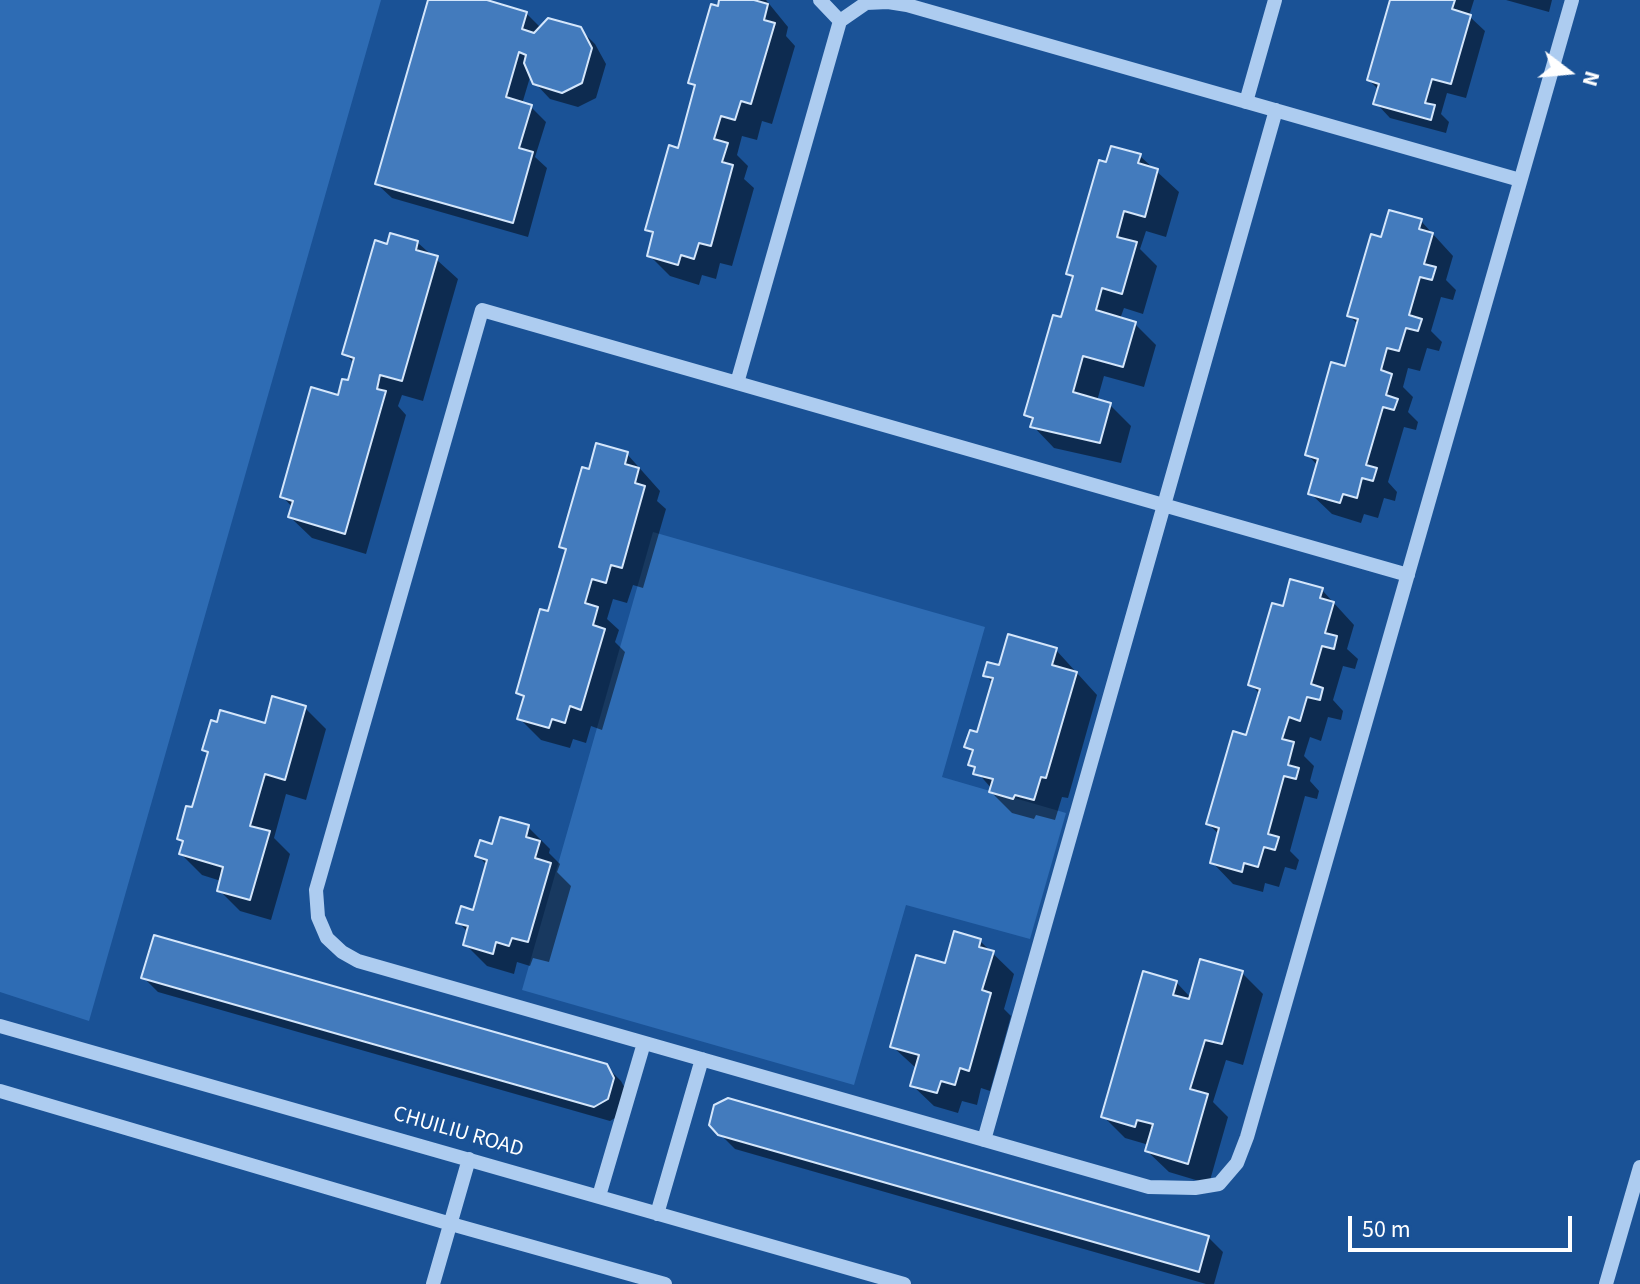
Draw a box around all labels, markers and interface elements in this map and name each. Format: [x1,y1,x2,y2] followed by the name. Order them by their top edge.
[1528,32,1608,112] north arrow
[1574,67,1608,90] text: N
[390,1102,526,1164] street label: CHUILIU ROAD
[1352,1200,1576,1250] scale bar
[1362,1212,1411,1247] text: 50 m

